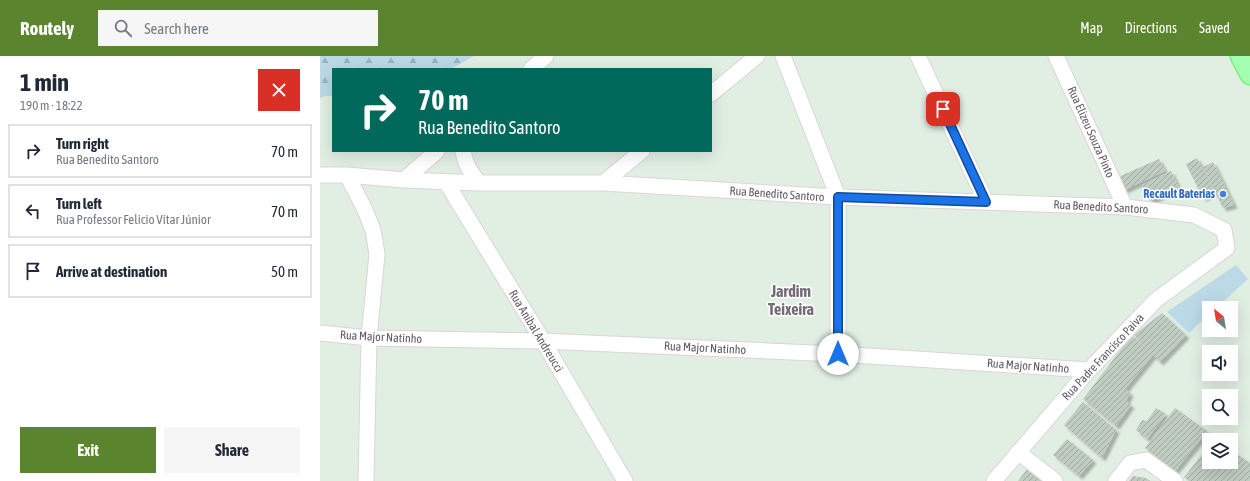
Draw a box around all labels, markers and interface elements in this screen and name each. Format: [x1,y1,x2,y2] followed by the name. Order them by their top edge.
[98,10,378,46] search box
[20,17,74,39] text: Routely
[112,17,134,39] icon: search
[144,20,209,37] text: Search here
[1080,20,1103,36] text: Map
[1125,20,1177,36] text: Directions
[1199,20,1230,36] text: Saved
[20,69,69,96] text: 1 min
[258,69,300,111] button: close
[352,84,404,136] icon: right
[418,84,468,116] text: 70 m
[1065,84,1118,180] street label: Rua Elizeu Souza Pinto
[926,92,960,126] pin
[20,98,83,113] text: 190 m · 18:22
[932,98,954,120] icon: arrive
[418,117,561,138] text: Rua Benedito Santoro
[56,135,109,152] text: Turn right
[22,140,44,162] icon: right
[271,143,298,160] text: 70 m
[56,152,159,167] text: Rua Benedito Santoro
[729,184,825,204] street label: Rua Benedito Santoro
[1143,187,1216,201] place label: Recault Baterias
[1218,189,1228,199] marker: Recault Baterias
[56,195,102,212] text: Turn left
[1053,198,1149,216] street label: Rua Benedito Santoro
[22,200,44,222] icon: left
[271,203,298,220] text: 70 m
[56,212,211,227] text: Rua Professor Felicio Vitar Júnior
[22,260,44,282] icon: arrive
[56,263,167,280] text: Arrive at destination
[271,263,298,280] text: 50 m
[768,282,814,318] district label: Jardim Teixeira
[506,287,566,375] street label: Rua Anibal Andreucci
[1202,301,1238,337] north arrow
[1202,301,1238,469] map controls
[1059,311,1147,403] street label: Rua Padre Francisco Paiva
[339,328,423,346] street label: Rua Major Natinho
[817,333,859,375] position arrow
[663,339,747,357] street label: Rua Major Natinho
[1202,345,1238,381] button: sound
[986,356,1070,376] street label: Rua Major Natinho
[1202,389,1238,425] button: search
[20,427,156,473] button: Exit
[164,427,300,473] button: Share
[1202,433,1238,469] button: layers

